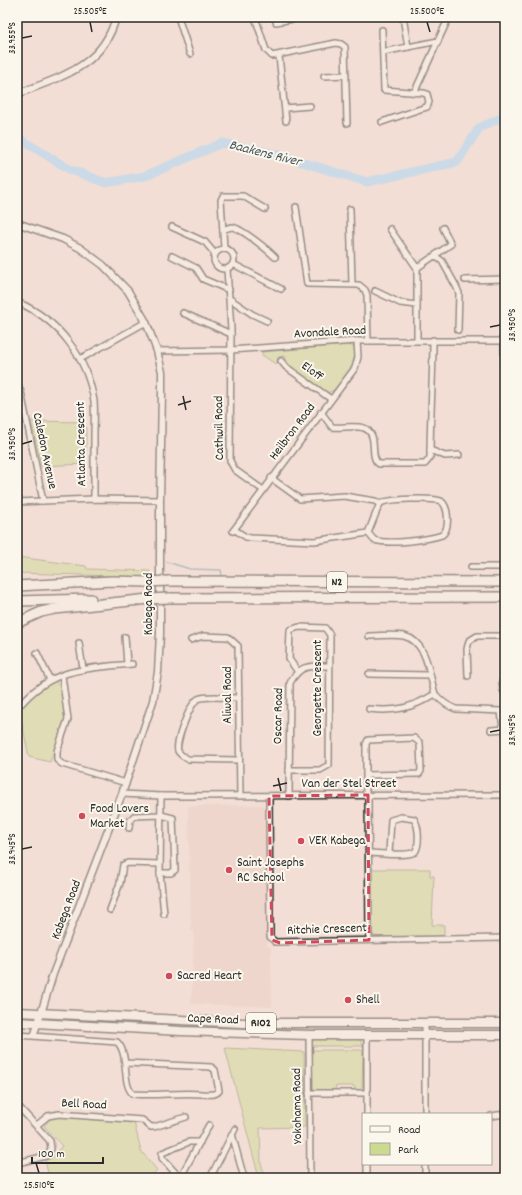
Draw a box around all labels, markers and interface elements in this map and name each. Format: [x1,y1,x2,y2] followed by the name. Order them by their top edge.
[73,5,107,19] text: 25.505°E
[410,5,444,19] text: 25.500°E
[6,22,20,54] text: 33.955°S
[227,135,305,173] water label: Baakens River
[506,309,520,341] text: 33.950°S
[293,322,367,344] street label: Avondale Road
[297,357,327,387] street label: Eloff
[210,396,230,460] street label: Cathwil Road
[265,399,321,465] street label: Heilbron Road
[72,401,92,487] street label: Atlanta Crescent
[27,411,61,491] street label: Caledon Avenue
[6,428,20,460] text: 33.950°S
[327,572,347,592] road number: N2
[140,573,159,635] street label: Kabega Road
[309,639,328,736] street label: Georgette Crescent
[219,666,238,724] street label: Aliwal Road
[269,688,289,744] street label: Oscar Road
[506,714,520,746] text: 33.945°S
[302,775,397,794] street label: Van der Stel Street
[90,800,149,834] place label: Food Lovers Market
[77,811,87,821] marker: Food Lovers Market
[309,832,366,851] place label: VEK Kabega
[6,833,20,865] text: 33.945°S
[296,836,306,846] marker: VEK Kabega
[237,854,304,888] place label: Saint Josephs RC School
[224,865,234,875] marker: Saint Josephs RC School
[47,877,87,943] street label: Kabega Road
[287,919,367,941] street label: Ritchie Crescent
[177,967,242,986] place label: Sacred Heart
[164,971,174,981] marker: Sacred Heart
[356,991,380,1010] place label: Shell
[343,995,353,1005] marker: Shell
[187,1010,239,1030] street label: Cape Road
[246,1013,276,1033] road number: R102
[288,1068,308,1144] street label: Yokohama Road
[61,1094,107,1116] street label: Bell Road
[362,1113,492,1165] legend
[398,1122,420,1139] text: Road
[32,1139,103,1165] scale bar
[398,1142,419,1159] text: Park
[38,1146,65,1163] text: 100 m
[24,1179,55,1193] text: 25.510°E

